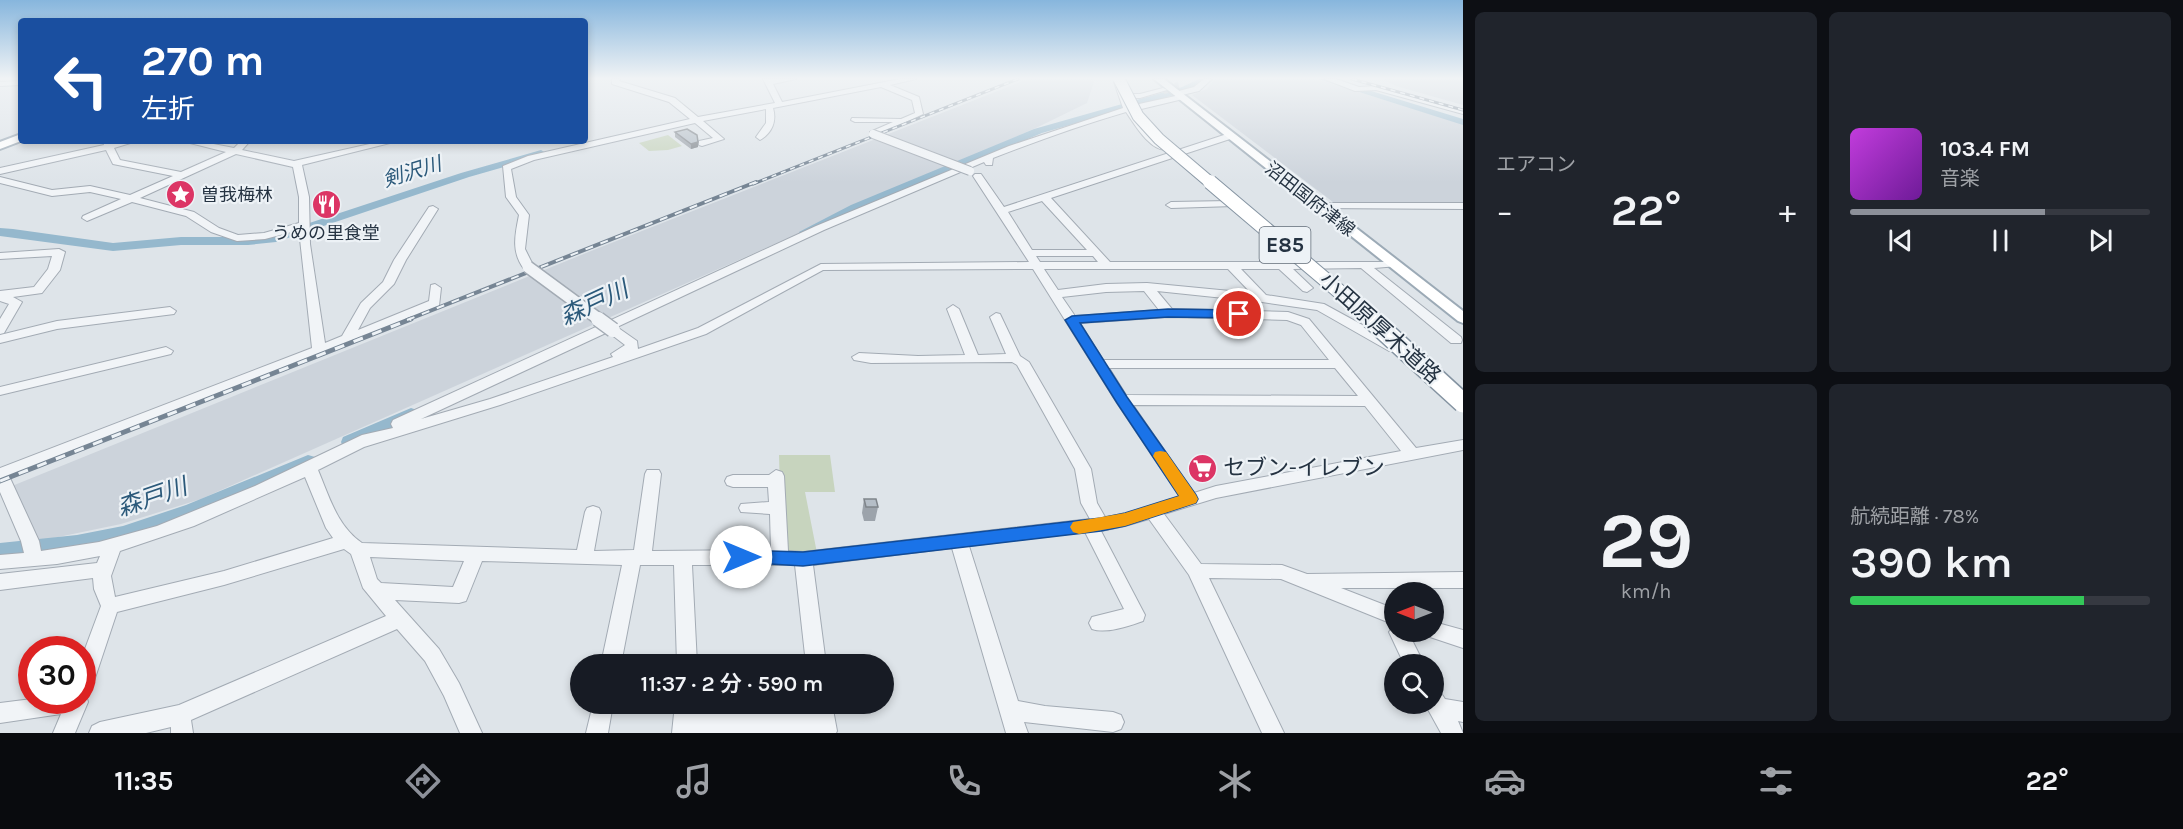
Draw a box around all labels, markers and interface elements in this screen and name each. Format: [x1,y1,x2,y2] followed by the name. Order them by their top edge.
[141,36,264,86] text: 270 m
[42,42,120,120] icon: left
[141,93,195,125] text: 左折
[1940,136,2030,162] text: 103.4 FM
[380,152,446,192] water label: 剣沢川
[1496,153,1576,176] text: エアコン
[1261,157,1359,241] street label: 沼田国府津線
[1940,167,1980,190] text: 音楽
[164,179,196,211] place icon: 曽我梅林
[201,184,273,206] place label: 曽我梅林
[1611,184,1681,236] text: 22°
[310,188,342,220] restaurant icon: うめの里食堂
[1496,192,1513,230] text: −
[1779,192,1796,230] text: +
[272,222,380,244] place label: うめの里食堂
[1884,224,1917,257] icon: previous
[1984,224,2017,257] icon: pause
[2084,224,2117,257] icon: next
[1260,227,1310,263] road number: E85
[1314,267,1446,389] street label: 小田原厚木道路
[555,274,635,331] water label: 森戸川
[1213,288,1264,339] pin
[1222,297,1255,330] icon: arrive
[1186,452,1218,484] supermarket icon: セブン-イレブン
[1223,455,1385,481] place label: セブン-イレブン
[113,471,193,522] water label: 森戸川
[1599,495,1693,587] text: 29
[1850,505,1979,528] text: 航続距離 · 78%
[709,525,773,589] position arrow
[1850,536,2013,588] text: 390 km
[1621,580,1671,603] text: km/h
[1384,582,1444,642] north arrow
[1384,582,1444,714] map controls
[18,636,96,714] speed limit sign: 30
[1384,654,1444,714] button: search
[641,671,823,697] text: 11:37 · 2 分 · 590 m
[402,760,444,802] icon: directions
[673,760,715,802] icon: music
[943,760,985,802] icon: phone
[1214,760,1256,802] icon: climate
[1484,760,1526,802] icon: car
[1755,760,1797,802] icon: filters
[114,765,173,797] text: 11:35
[2026,765,2069,797] text: 22°

